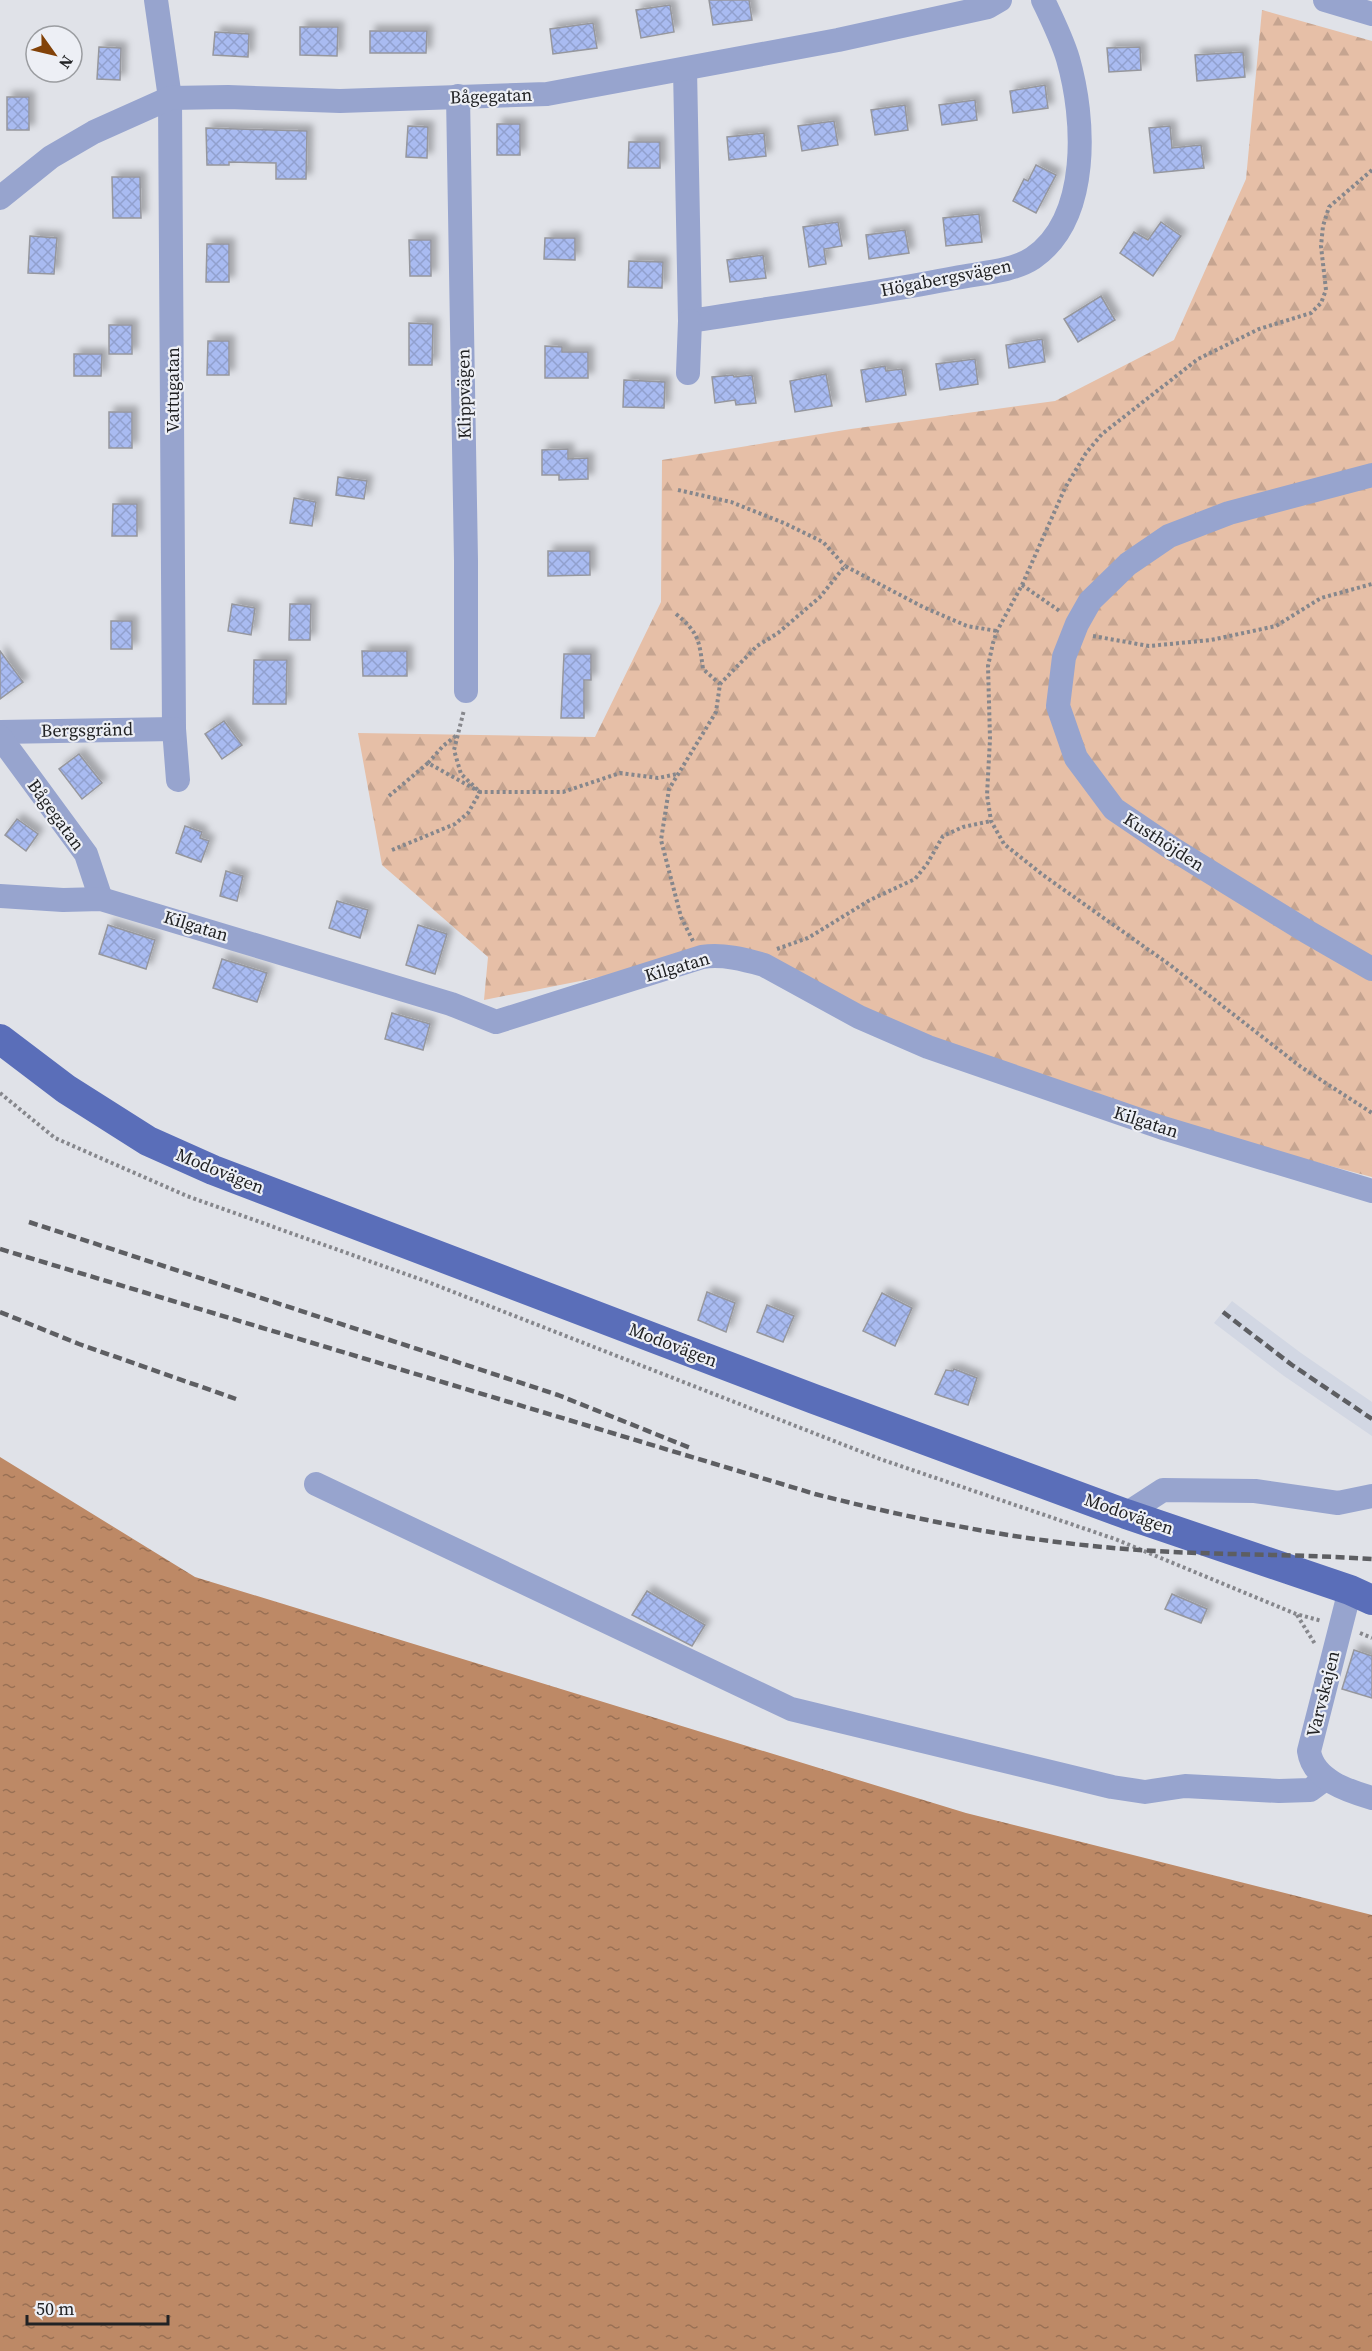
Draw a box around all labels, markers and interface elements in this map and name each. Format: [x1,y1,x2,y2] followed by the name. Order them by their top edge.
[24,24,84,84] north arrow
[54,51,79,74] text: N
[449,82,533,109] street label: Bågegatan
[878,253,1014,302] street label: Högabergsvägen
[160,347,185,433] street label: Vattugatan
[450,349,477,439] street label: Klippvägen
[41,716,133,743] street label: Bergsgränd
[22,774,91,856] street label: Bågegatan
[1119,806,1210,877] street label: Kusthöjden
[161,904,232,947] street label: Kilgatan
[641,945,712,988] street label: Kilgatan
[1111,1099,1182,1144] street label: Kilgatan
[172,1142,268,1200] street label: Modovägen
[625,1316,721,1373] street label: Modovägen
[1081,1487,1177,1540] street label: Modovägen
[1300,1648,1345,1740] street label: Varvskajen
[27,2288,168,2326] scale bar
[36,2296,74,2321] text: 50 m

